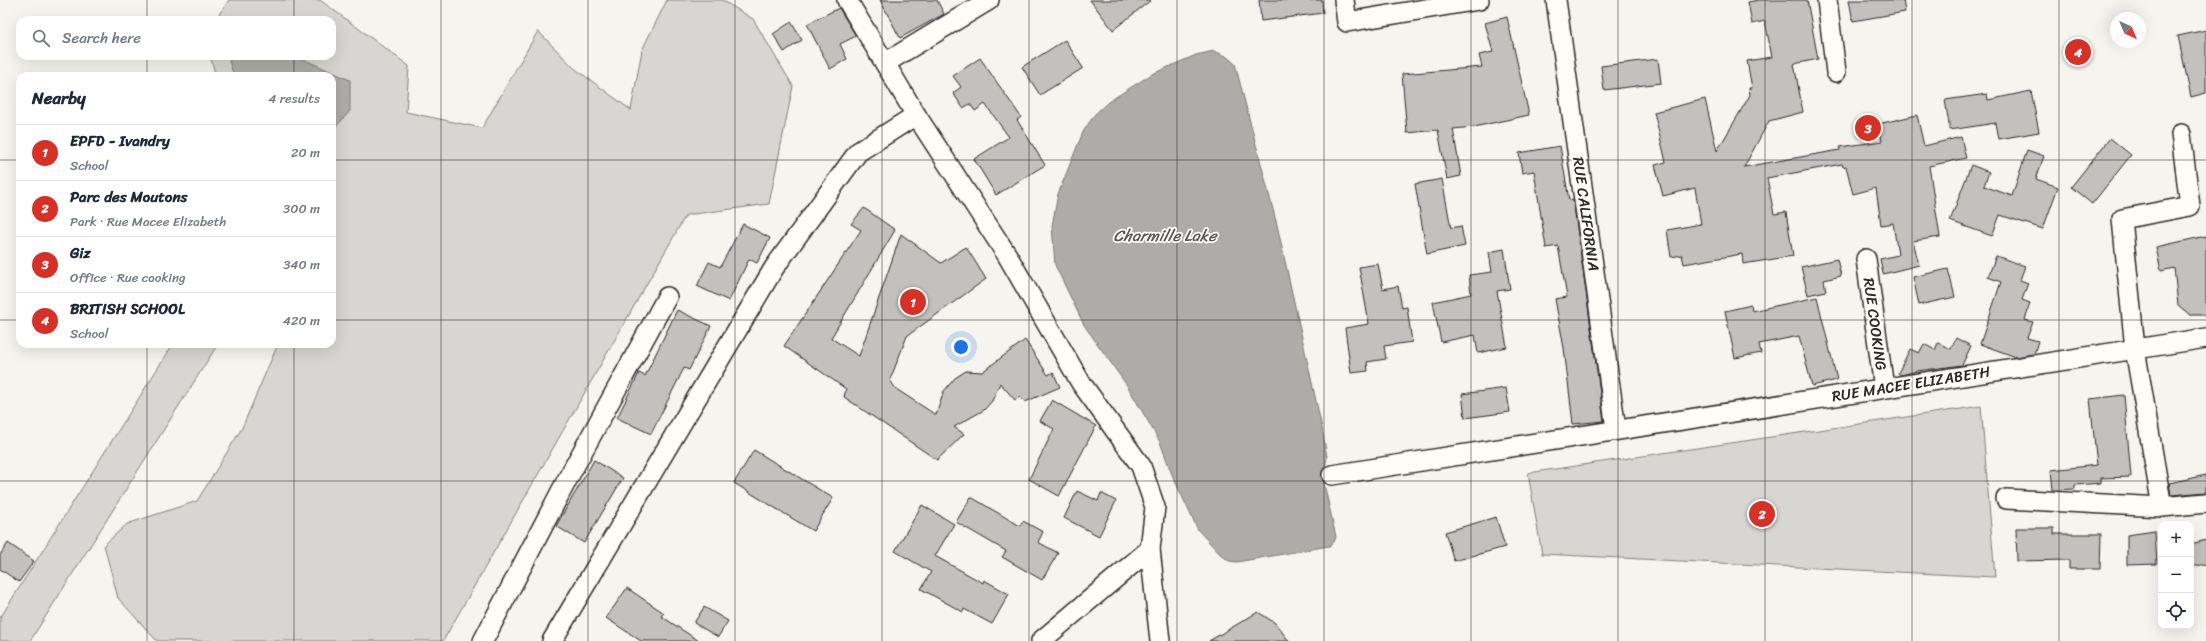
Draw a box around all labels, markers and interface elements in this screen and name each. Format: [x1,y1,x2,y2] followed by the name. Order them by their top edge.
[2110,12,2146,48] north arrow
[16,16,336,60] search box
[62,25,141,51] text: Search here
[30,27,52,49] icon: search
[2065,37,2091,67] pin: 4
[32,83,86,113] text: Nearby
[268,87,320,110] text: 4 results
[1855,113,1881,143] pin: 3
[70,128,170,154] text: EPFD - Ivandry
[42,141,48,164] text: 1
[291,141,320,164] text: 20 m
[70,154,108,177] text: School
[1565,155,1607,273] street label: RUE CALIFORNIA
[70,184,188,210] text: Parc des Moutons
[41,197,49,220] text: 2
[283,197,320,220] text: 300 m
[70,210,226,233] text: Park · Rue Macee Elizabeth
[1114,221,1218,250] water label: Charmille Lake
[70,240,91,266] text: Giz
[41,253,49,276] text: 3
[283,253,320,276] text: 340 m
[70,266,186,289] text: Office · Rue cooking
[1856,276,1894,372] street label: RUE COOKING
[900,287,926,317] pin: 1
[70,296,185,322] text: BRITISH SCHOOL
[41,309,49,332] text: 4
[283,309,320,332] text: 420 m
[70,322,108,345] text: School
[951,337,971,357] your location
[1830,359,1992,409] street label: RUE MACEE ELIZABETH
[1749,499,1775,529] pin: 2
[2158,521,2194,629] map controls
[2158,521,2194,557] button: +
[2158,557,2194,593] button: −
[2158,593,2194,629] button: locate

